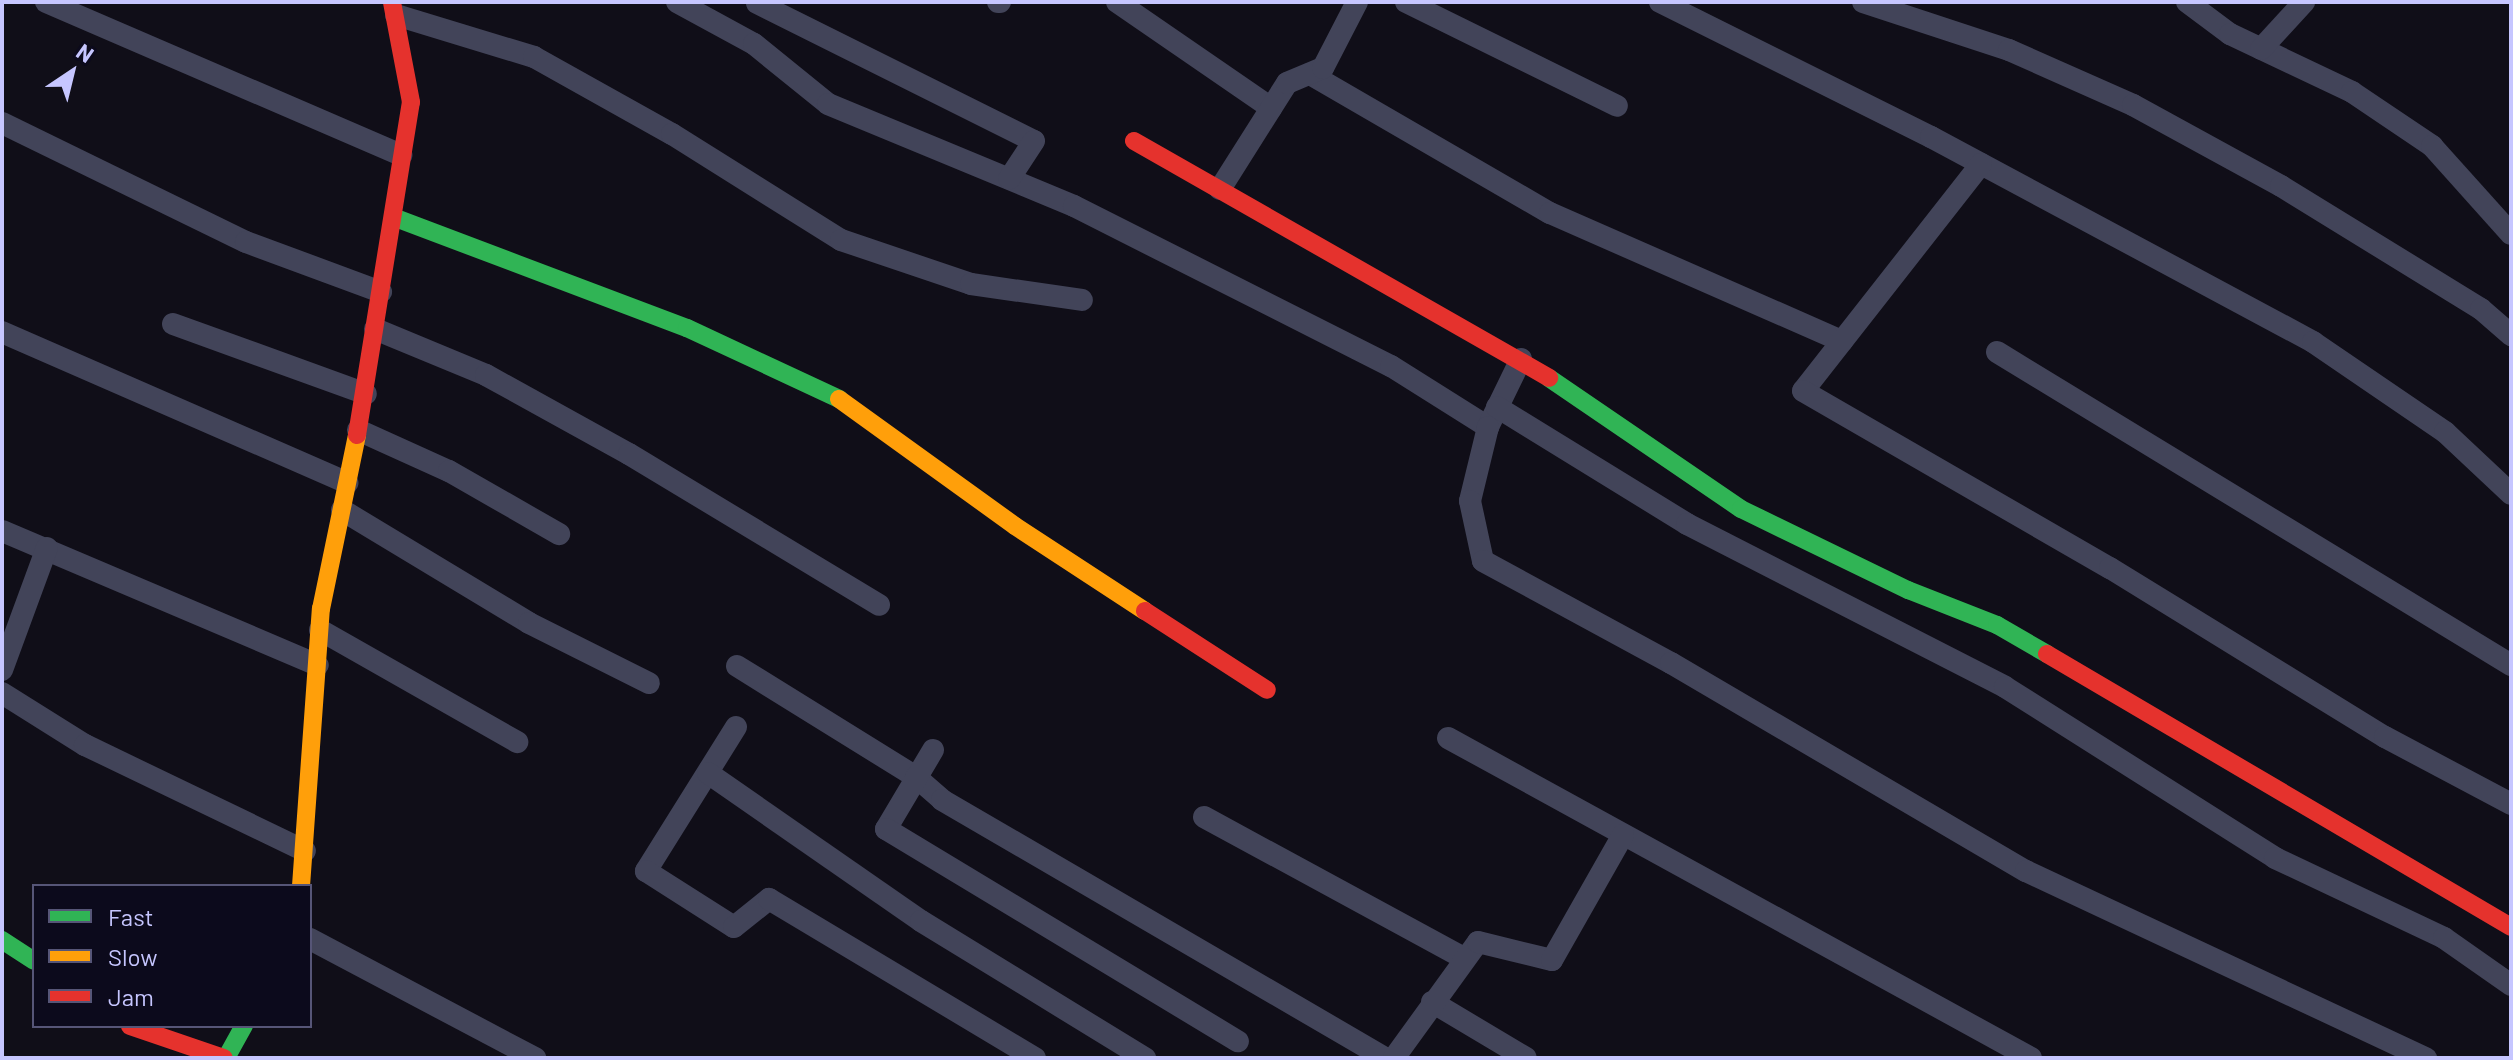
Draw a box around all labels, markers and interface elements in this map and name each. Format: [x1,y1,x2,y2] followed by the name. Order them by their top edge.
[32,32,112,112] north arrow
[72,37,99,67] text: N
[32,884,312,1028] legend
[108,902,153,931] text: Fast
[108,942,157,971] text: Slow
[108,982,154,1011] text: Jam

